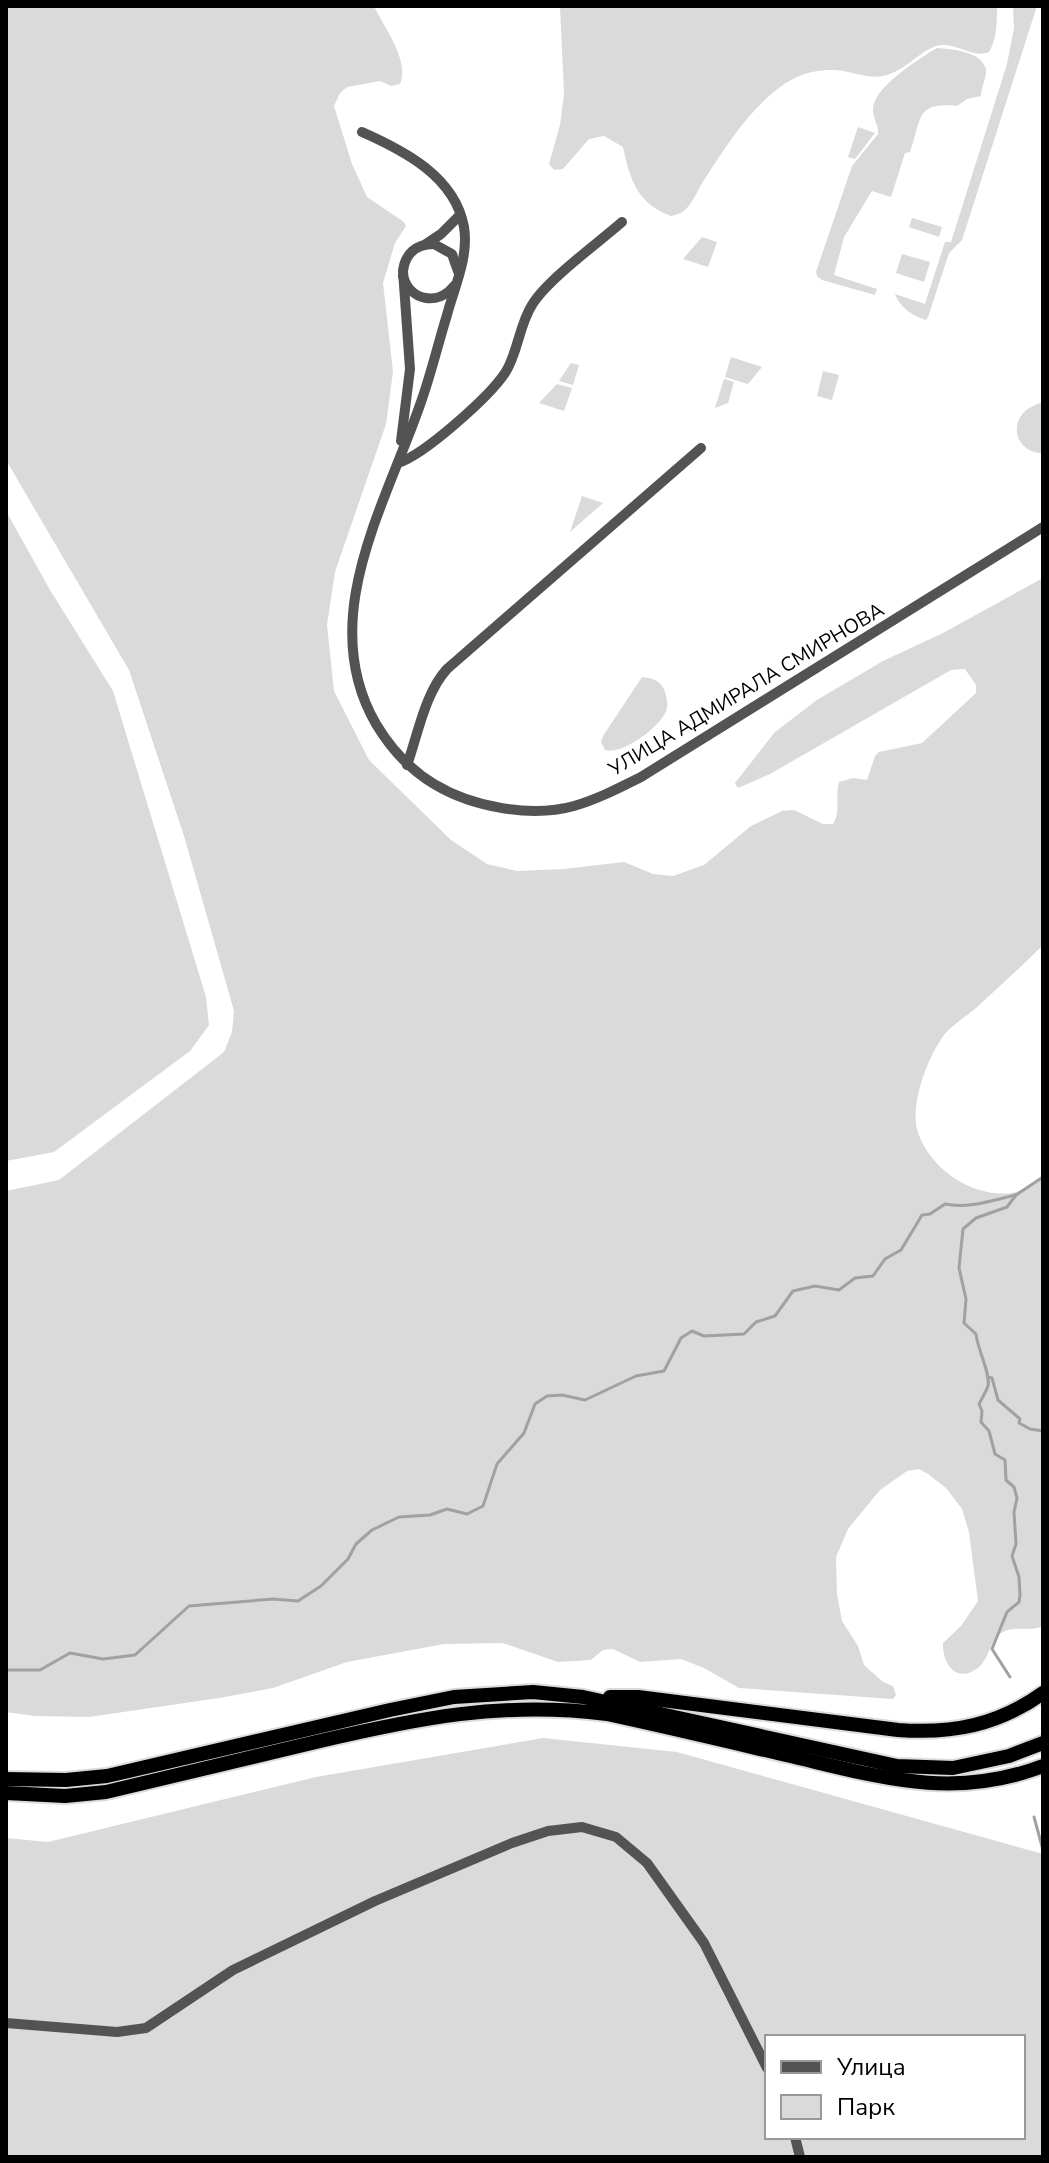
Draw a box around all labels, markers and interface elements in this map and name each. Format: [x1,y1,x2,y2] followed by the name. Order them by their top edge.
[603,596,889,783] street label: УЛИЦА АДМИРАЛА СМИРНОВА
[765,2035,1025,2139] legend
[836,2051,906,2083] text: Улица
[837,2091,895,2123] text: Парк

